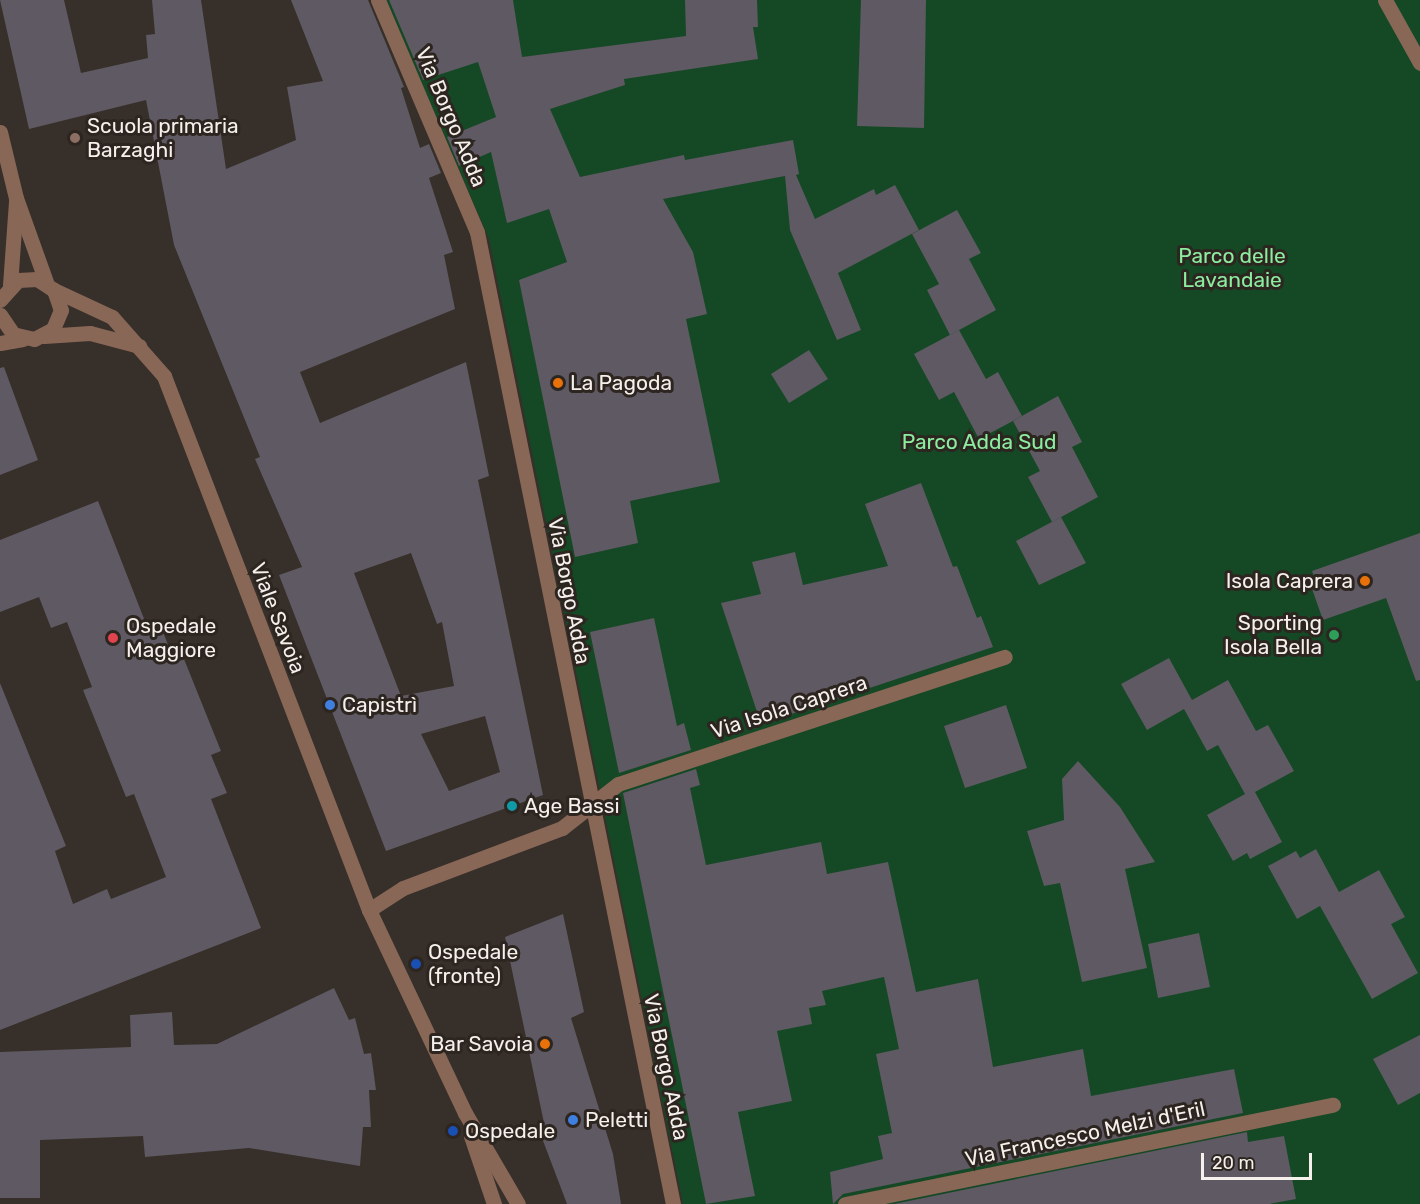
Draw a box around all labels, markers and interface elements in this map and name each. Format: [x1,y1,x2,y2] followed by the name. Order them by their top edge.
[410,43,492,191] street label: Via Borgo Adda
[87,113,239,163] place label: Scuola primaria Barzaghi
[68,131,82,145] marker: Scuola primaria Barzaghi
[1178,243,1286,293] park label: Parco delle Lavandaie
[570,370,672,396] place label: La Pagoda
[551,376,565,390] marker: La Pagoda
[901,429,1057,455] park label: Parco Adda Sud
[542,515,596,667] street label: Via Borgo Adda
[245,559,311,677] street label: Viale Savoia
[1226,568,1353,594] place label: Isola Caprera
[1358,574,1372,588] marker: Isola Caprera
[1224,610,1322,660] place label: Sporting Isola Bella
[126,613,216,663] place label: Ospedale Maggiore
[1327,628,1341,642] marker: Sporting Isola Bella
[104,629,122,647] marker: Ospedale Maggiore
[708,670,870,744] street label: Via Isola Caprera
[342,692,417,718] place label: Capistrì
[323,698,337,712] marker: Capistrì
[524,793,620,819] place label: Age Bassi
[505,799,519,813] marker: Age Bassi
[428,939,518,989] place label: Ospedale (fronte)
[409,957,423,971] marker: Ospedale (fronte)
[638,991,694,1143] street label: Via Borgo Adda
[430,1031,533,1057] place label: Bar Savoia
[538,1037,552,1051] marker: Bar Savoia
[963,1096,1207,1172] street label: Via Francesco Melzi d'Eril
[585,1107,648,1133] place label: Peletti
[566,1113,580,1127] marker: Peletti
[465,1118,555,1144] place label: Ospedale
[446,1124,460,1138] marker: Ospedale
[1204,1141,1315,1179] scale bar
[1212,1152,1254,1174] text: 20 m

